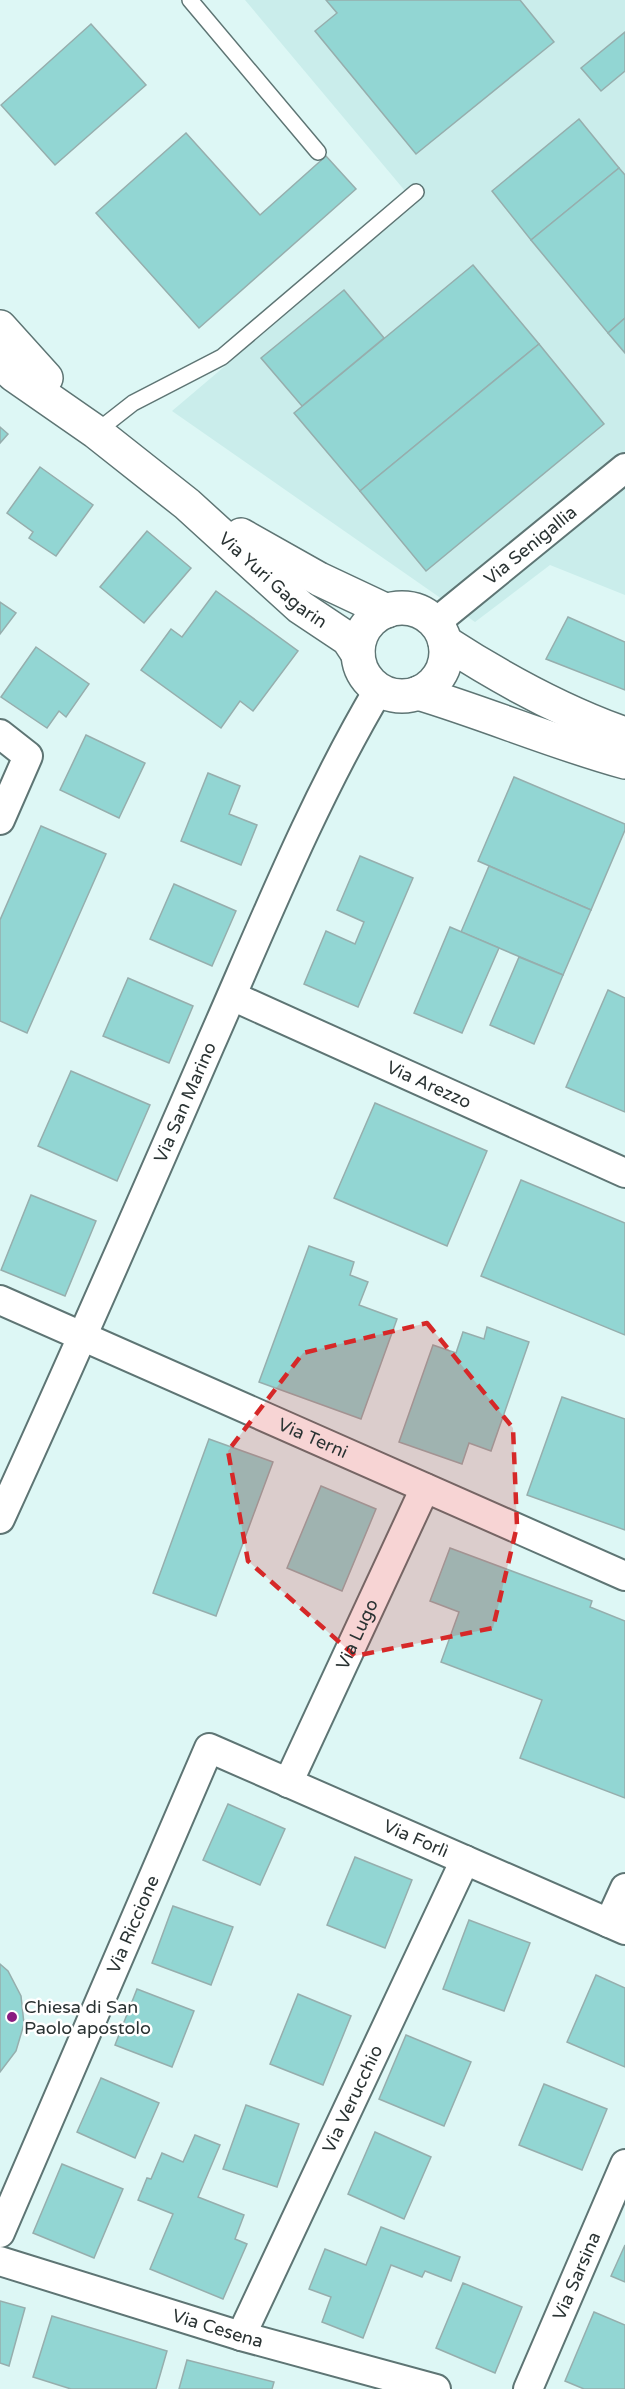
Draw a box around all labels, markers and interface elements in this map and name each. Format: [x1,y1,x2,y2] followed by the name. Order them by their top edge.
[479,501,581,590] street label: Via Senigallia
[214,527,331,633] street label: Via Yuri Gagarin
[149,1039,221,1166] street label: Via San Marino
[383,1056,475,1113] street label: Via Arezzo
[275,1413,351,1463] street label: Via Terni
[331,1595,383,1673] street label: Via Lugo
[380,1815,452,1862] street label: Via Forlì
[102,1872,164,1977] street label: Via Riccione
[24,1996,151,2039] place label: Chiesa di San Paolo apostolo
[5,2010,19,2024] marker: Chiesa di San Paolo apostolo
[318,2041,387,2156] street label: Via Verucchio
[548,2229,605,2324] street label: Via Sarsina
[170,2304,266,2353] street label: Via Cesena

